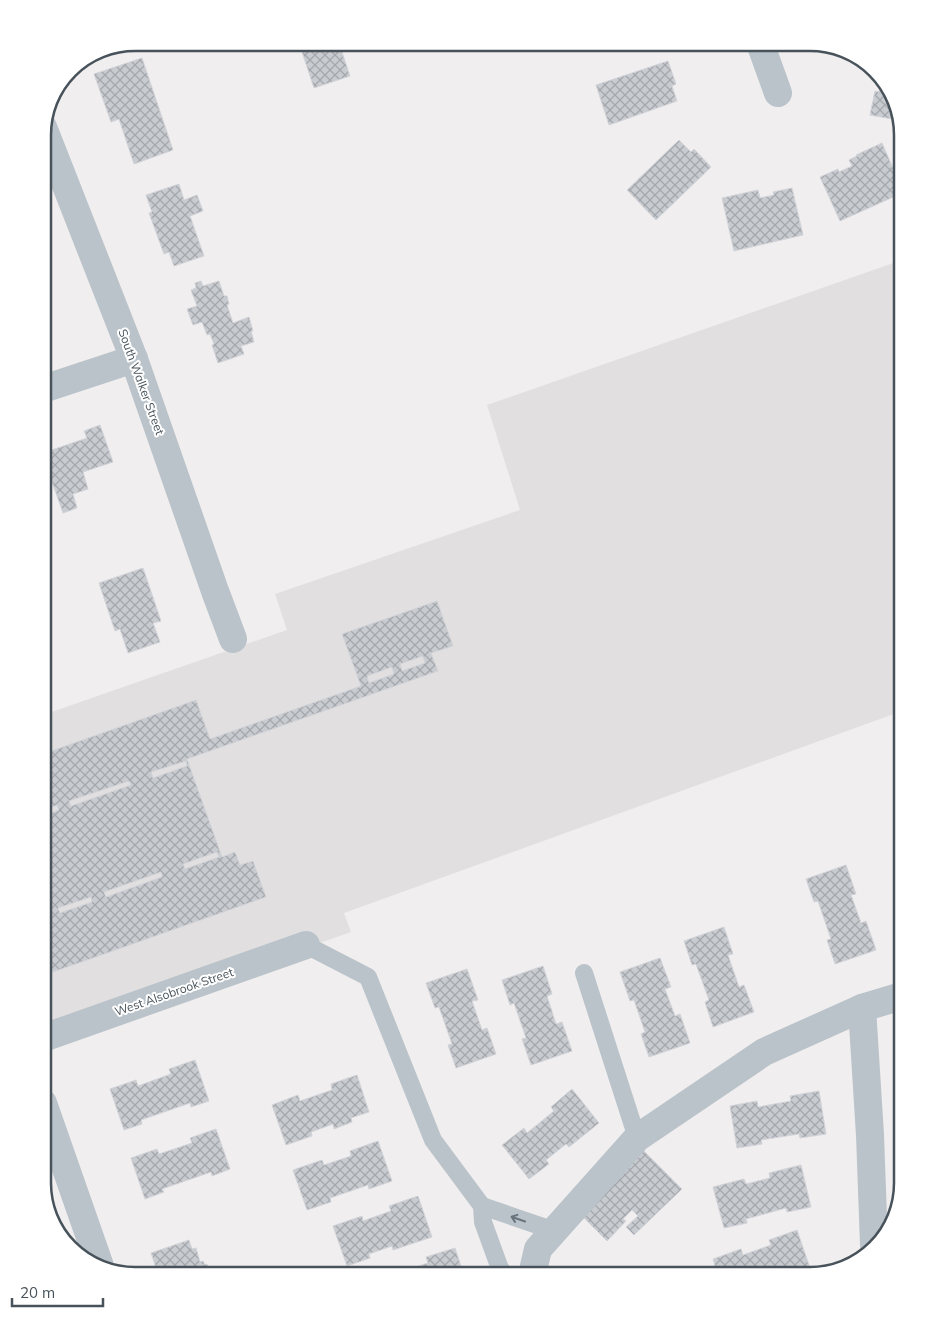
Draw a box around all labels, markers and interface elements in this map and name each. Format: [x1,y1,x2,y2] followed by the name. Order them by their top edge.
[115,327,168,437] street label: South Walker Street
[113,964,235,1019] street label: West Alsobrook Street
[511,1214,527,1223] one-way arrow
[12,1276,104,1308] scale bar
[20,1283,55,1302] text: 20 m

